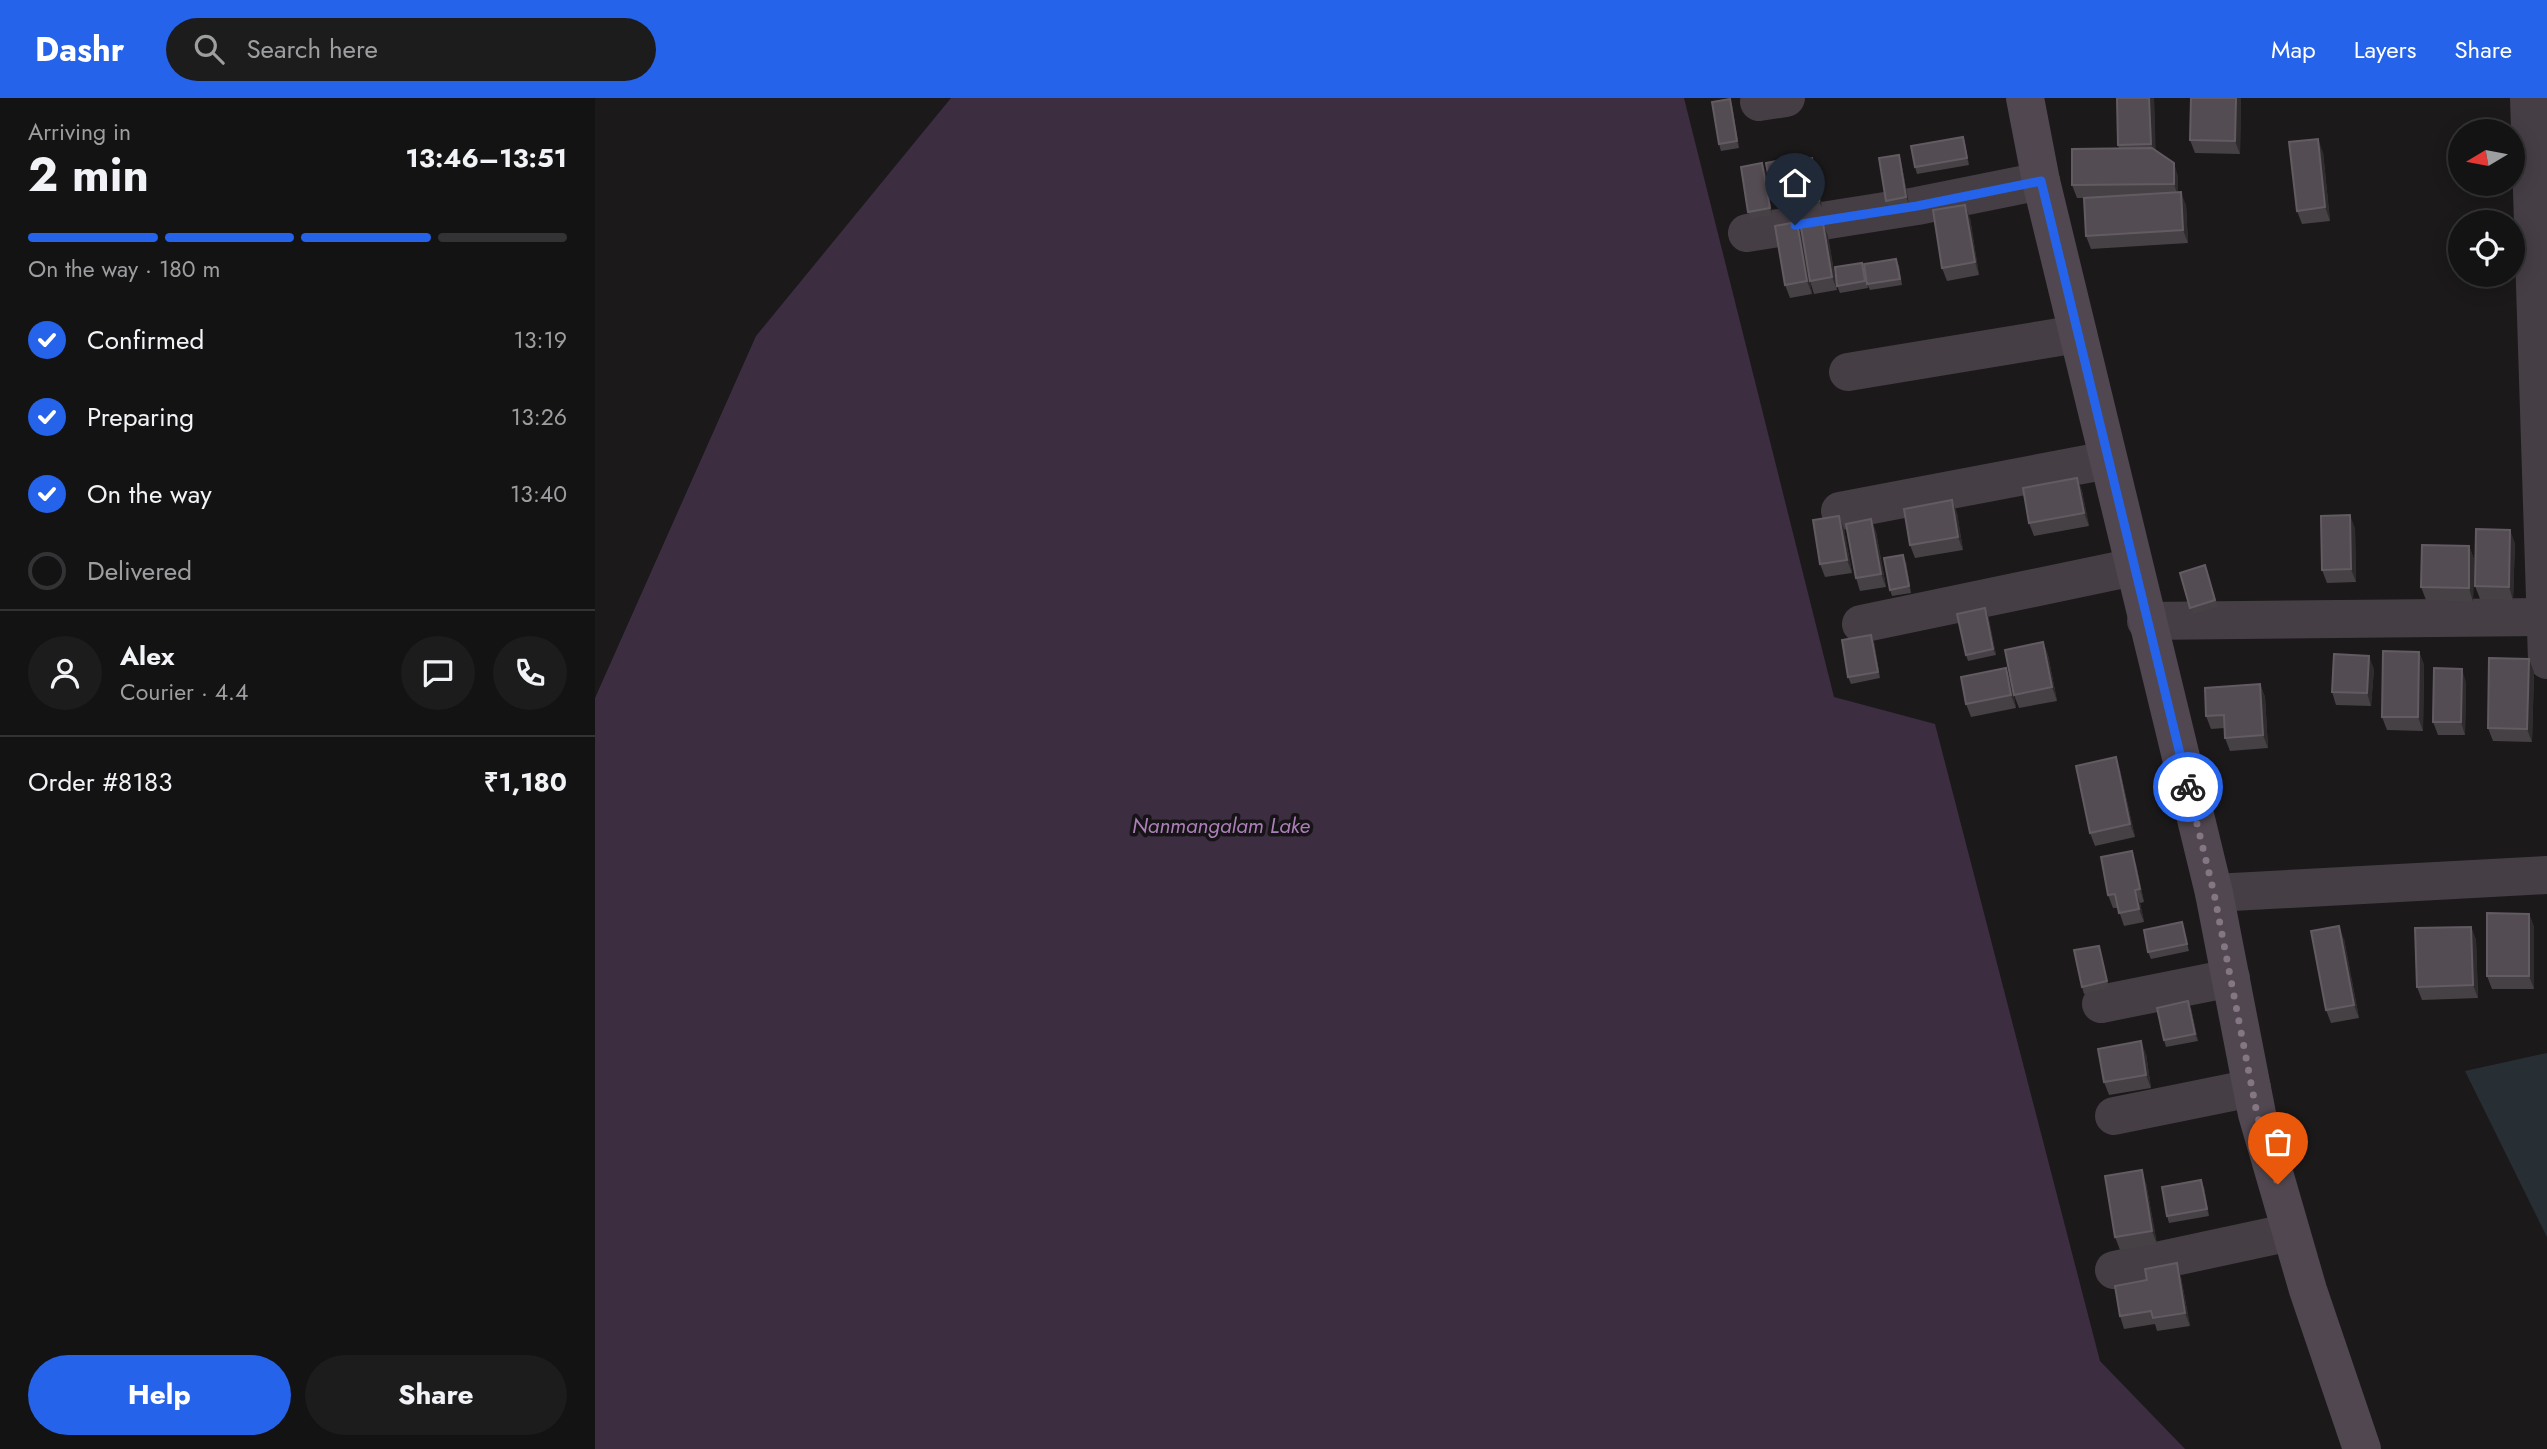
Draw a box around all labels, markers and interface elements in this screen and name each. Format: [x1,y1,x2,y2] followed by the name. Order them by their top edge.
[166,18,656,81] search box
[35,26,124,73] text: Dashr
[190,30,228,68] icon: search
[246,30,378,68] text: Search here
[2271,32,2316,67] text: Map
[2354,32,2416,67] text: Layers
[2454,32,2512,67] text: Share
[28,115,131,149] text: Arriving in
[2448,119,2525,196] north arrow
[2448,119,2525,287] map controls
[406,139,567,177] text: 13:46–13:51
[28,142,149,208] text: 2 min
[1765,153,1825,225] pin
[1776,164,1814,202] icon: home
[2448,210,2525,287] button: locate
[28,252,220,286] text: On the way · 180 m
[28,321,66,359] icon: check
[87,321,204,359] text: Confirmed
[514,323,567,357] text: 13:19
[28,398,66,436] icon: check
[87,398,194,436] text: Preparing
[511,400,567,434] text: 13:26
[28,475,66,513] icon: check
[87,475,212,513] text: On the way
[510,477,567,511] text: 13:40
[87,552,192,590] text: Delivered
[28,636,102,710] button: person
[401,636,475,710] button: chat
[493,636,567,710] button: phone
[120,637,174,675] text: Alex
[120,675,248,709] text: Courier · 4.4
[2153,752,2223,822] courier
[28,763,172,801] text: Order #8183
[484,763,567,801] text: ₹1,180
[2169,768,2207,806] icon: bike
[1132,811,1310,841] water label: Nanmangalam Lake
[2248,1112,2308,1184] pin
[2259,1123,2297,1161] icon: bag
[28,1355,291,1435] button: Help
[305,1355,567,1435] button: Share

